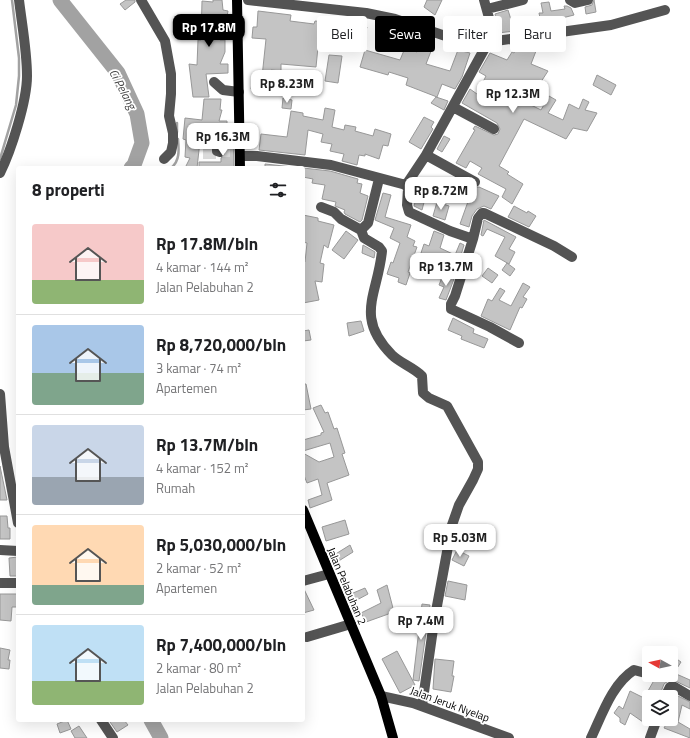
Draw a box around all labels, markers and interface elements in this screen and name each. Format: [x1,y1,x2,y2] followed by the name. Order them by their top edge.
[168,14,250,48] pin: Rp 17.8M
[317,16,367,52] chip: Beli
[375,16,435,52] chip: Sewa
[443,16,502,52] chip: Filter
[510,16,566,52] chip: Baru
[182,17,236,37] text: Rp 17.8M
[104,65,142,114] water label: Ci Pelang
[246,70,328,104] pin: Rp 8.23M
[260,73,314,93] text: Rp 8.23M
[472,80,554,114] pin: Rp 12.3M
[486,83,540,103] text: Rp 12.3M
[182,123,264,157] pin: Rp 16.3M
[196,126,250,146] text: Rp 16.3M
[32,177,105,203] text: 8 properti
[400,177,482,211] pin: Rp 8.72M
[267,179,289,201] icon: filters
[414,180,468,200] text: Rp 8.72M
[156,231,258,257] text: Rp 17.8M/bln
[64,240,112,288] icon: home
[405,253,487,287] pin: Rp 13.7M
[419,256,473,276] text: Rp 13.7M
[156,257,248,277] text: 4 kamar · 144 m²
[156,277,254,297] text: Jalan Pelabuhan 2
[156,332,286,358] text: Rp 8,720,000/bln
[64,341,112,389] icon: home
[156,358,241,378] text: 3 kamar · 74 m²
[156,378,217,398] text: Apartemen
[156,432,258,458] text: Rp 13.7M/bln
[64,441,112,489] icon: home
[156,458,248,478] text: 4 kamar · 152 m²
[156,478,195,498] text: Rumah
[419,524,501,558] pin: Rp 5.03M
[433,527,487,547] text: Rp 5.03M
[156,532,286,558] text: Rp 5,030,000/bln
[64,541,112,589] icon: home
[323,545,371,627] street label: Jalan Pelabuhan 2
[156,558,241,578] text: 2 kamar · 52 m²
[156,578,217,598] text: Apartemen
[384,607,458,641] pin: Rp 7.4M
[397,610,445,630] text: Rp 7.4M
[156,632,286,658] text: Rp 7,400,000/bln
[64,641,112,689] icon: home
[642,646,678,682] north arrow
[642,646,678,726] map controls
[156,658,241,678] text: 2 kamar · 80 m²
[156,678,254,698] text: Jalan Pelabuhan 2
[408,682,492,726] street label: Jalan Jeruk Nyelap
[642,690,678,726] button: layers

